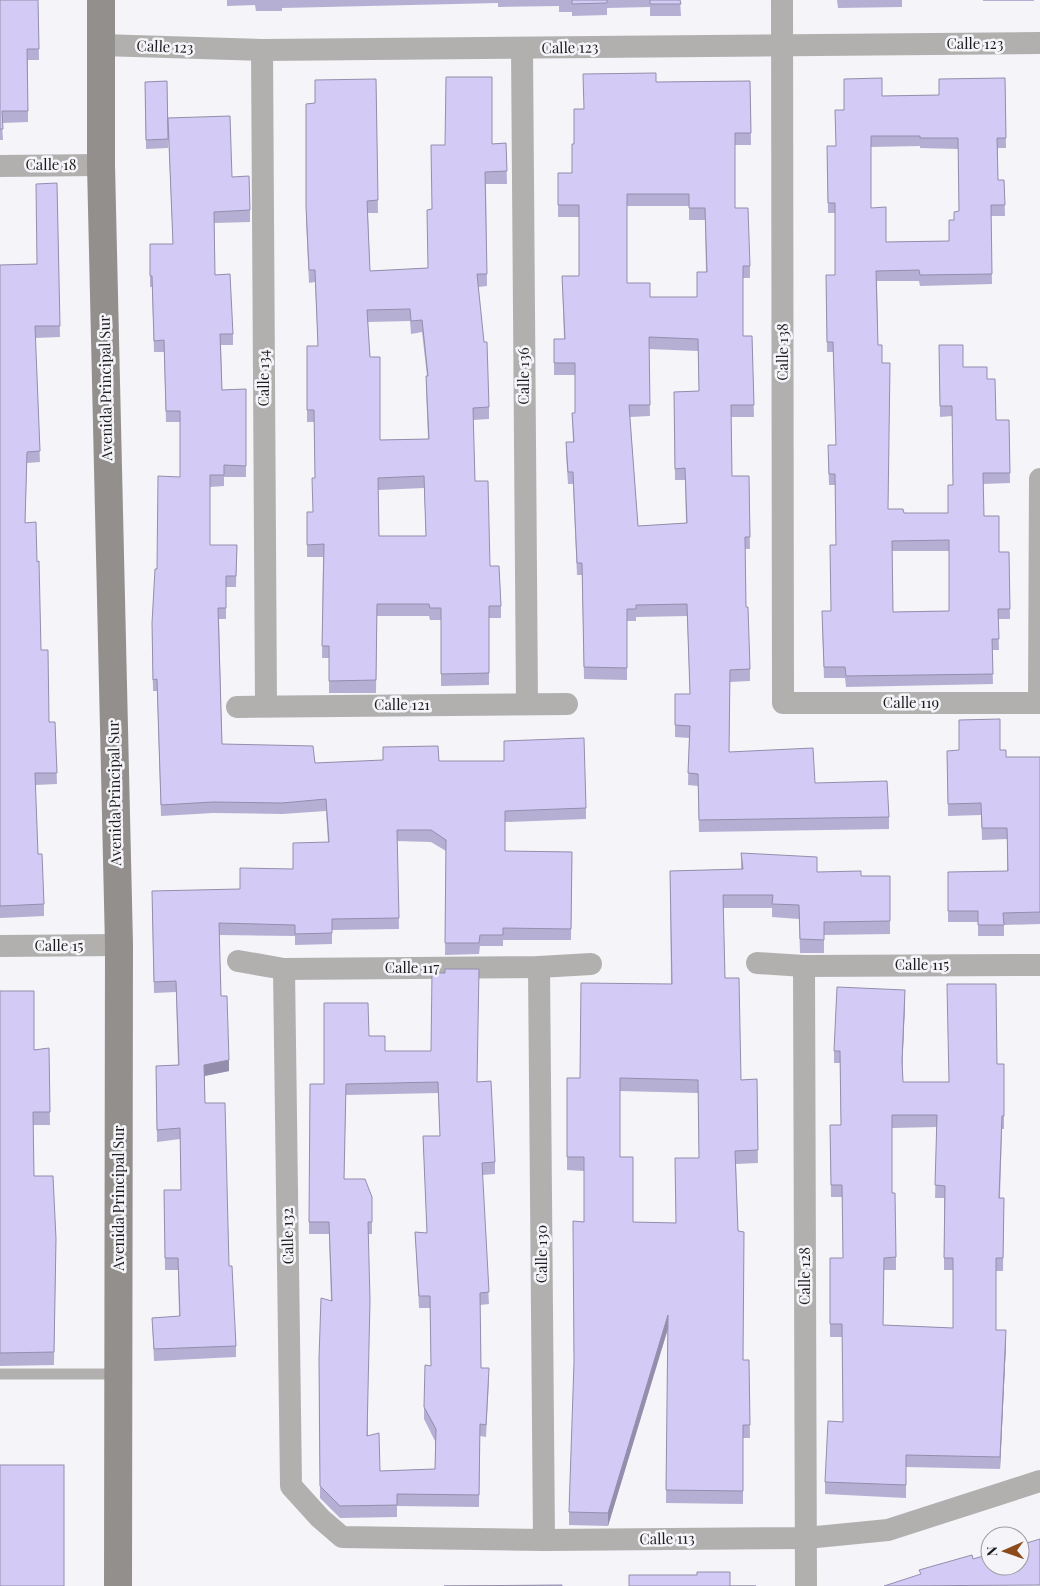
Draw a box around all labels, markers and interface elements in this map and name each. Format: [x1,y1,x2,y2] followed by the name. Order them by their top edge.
[946,33,1004,53] street label: Calle 123
[136,35,194,57] street label: Calle 123
[541,36,599,57] street label: Calle 123
[26,154,77,174] street label: Calle 18
[94,315,116,462] street label: Avenida Principal Sur
[772,323,792,381] street label: Calle 138
[513,347,533,405] street label: Calle 136
[253,349,273,407] street label: Calle 134
[883,692,939,712] street label: Calle 119
[374,694,430,714] street label: Calle 121
[103,720,125,867] street label: Avenida Principal Sur
[34,935,84,955] street label: Calle 15
[895,954,949,974] street label: Calle 115
[385,957,439,977] street label: Calle 117
[108,1125,128,1272] street label: Avenida Principal Sur
[277,1207,297,1265] street label: Calle 132
[531,1225,551,1283] street label: Calle 130
[794,1247,814,1305] street label: Calle 128
[980,1526,1030,1576] north arrow
[639,1528,695,1548] street label: Calle 113
[982,1546,1001,1557] text: N

